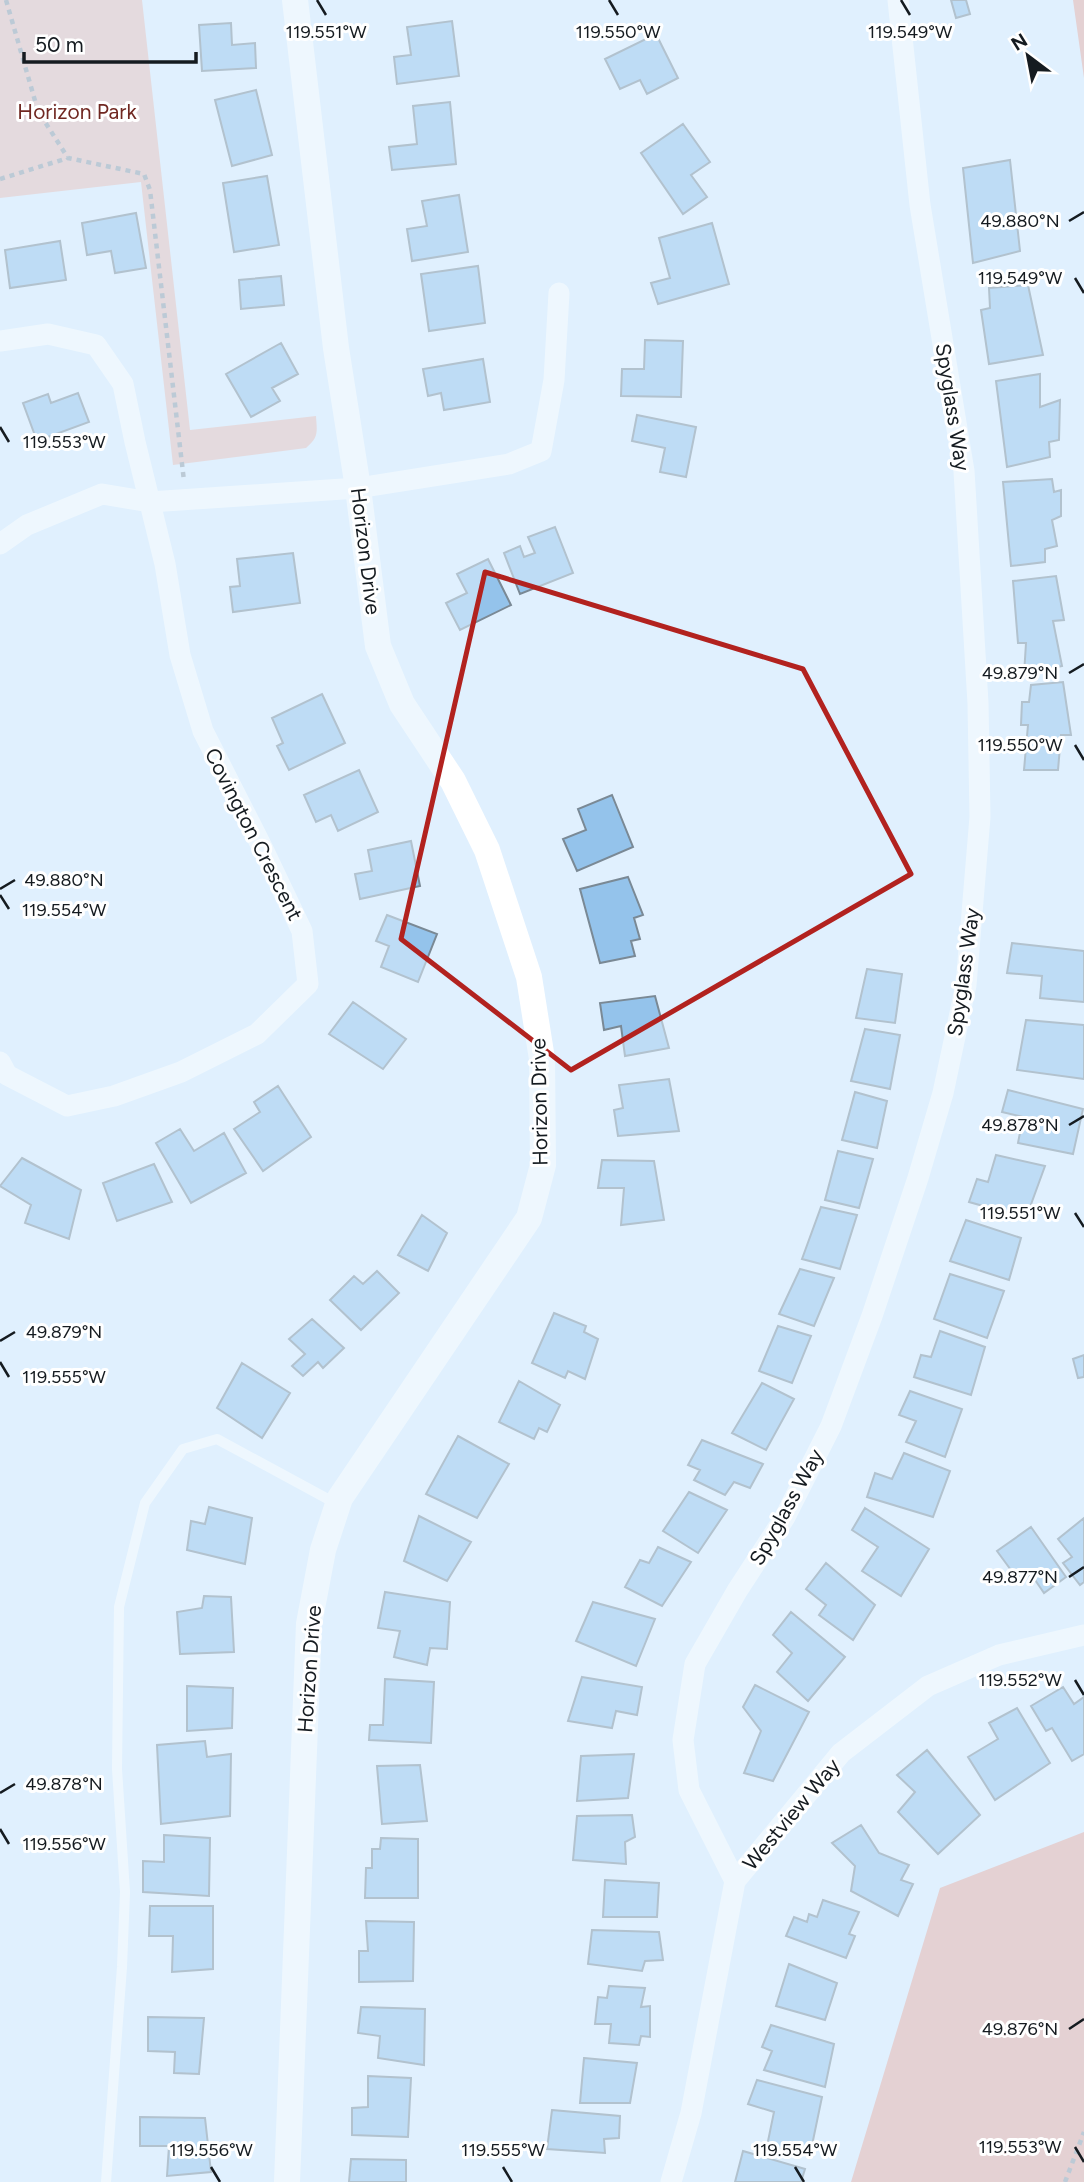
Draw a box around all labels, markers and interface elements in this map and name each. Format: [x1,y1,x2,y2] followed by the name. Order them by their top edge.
[24,21,196,65] scale bar
[286,21,367,43] text: 119.551°W
[576,21,661,43] text: 119.550°W
[868,21,953,43] text: 119.549°W
[993,21,1063,91] north arrow
[1007,28,1032,56] text: N
[35,32,84,57] text: 50 m
[17,99,137,124] park label: Horizon Park
[980,210,1060,232] text: 49.880°N
[978,267,1063,289] text: 119.549°W
[931,341,975,473] street label: Spyglass Way
[22,431,106,453] text: 119.553°W
[346,486,386,616] street label: Horizon Drive
[982,662,1058,684] text: 49.879°N
[978,734,1063,756] text: 119.550°W
[200,744,308,924] street label: Covington Crescent
[24,869,104,891] text: 49.880°N
[22,899,107,921] text: 119.554°W
[942,906,984,1038] street label: Spyglass Way
[525,1038,553,1166] street label: Horizon Drive
[981,1114,1059,1136] text: 49.878°N
[980,1202,1061,1224] text: 119.551°W
[26,1321,102,1343] text: 49.879°N
[22,1366,107,1388] text: 119.555°W
[744,1444,828,1570] street label: Spyglass Way
[982,1566,1058,1588] text: 49.877°N
[292,1604,326,1734] street label: Horizon Drive
[978,1669,1062,1691] text: 119.552°W
[737,1753,845,1875] street label: Westview Way
[25,1773,103,1795] text: 49.878°N
[22,1833,107,1855] text: 119.556°W
[982,2018,1058,2040] text: 49.876°N
[978,2136,1062,2158] text: 119.553°W
[169,2139,254,2161] text: 119.556°W
[461,2139,546,2161] text: 119.555°W
[753,2139,838,2161] text: 119.554°W

